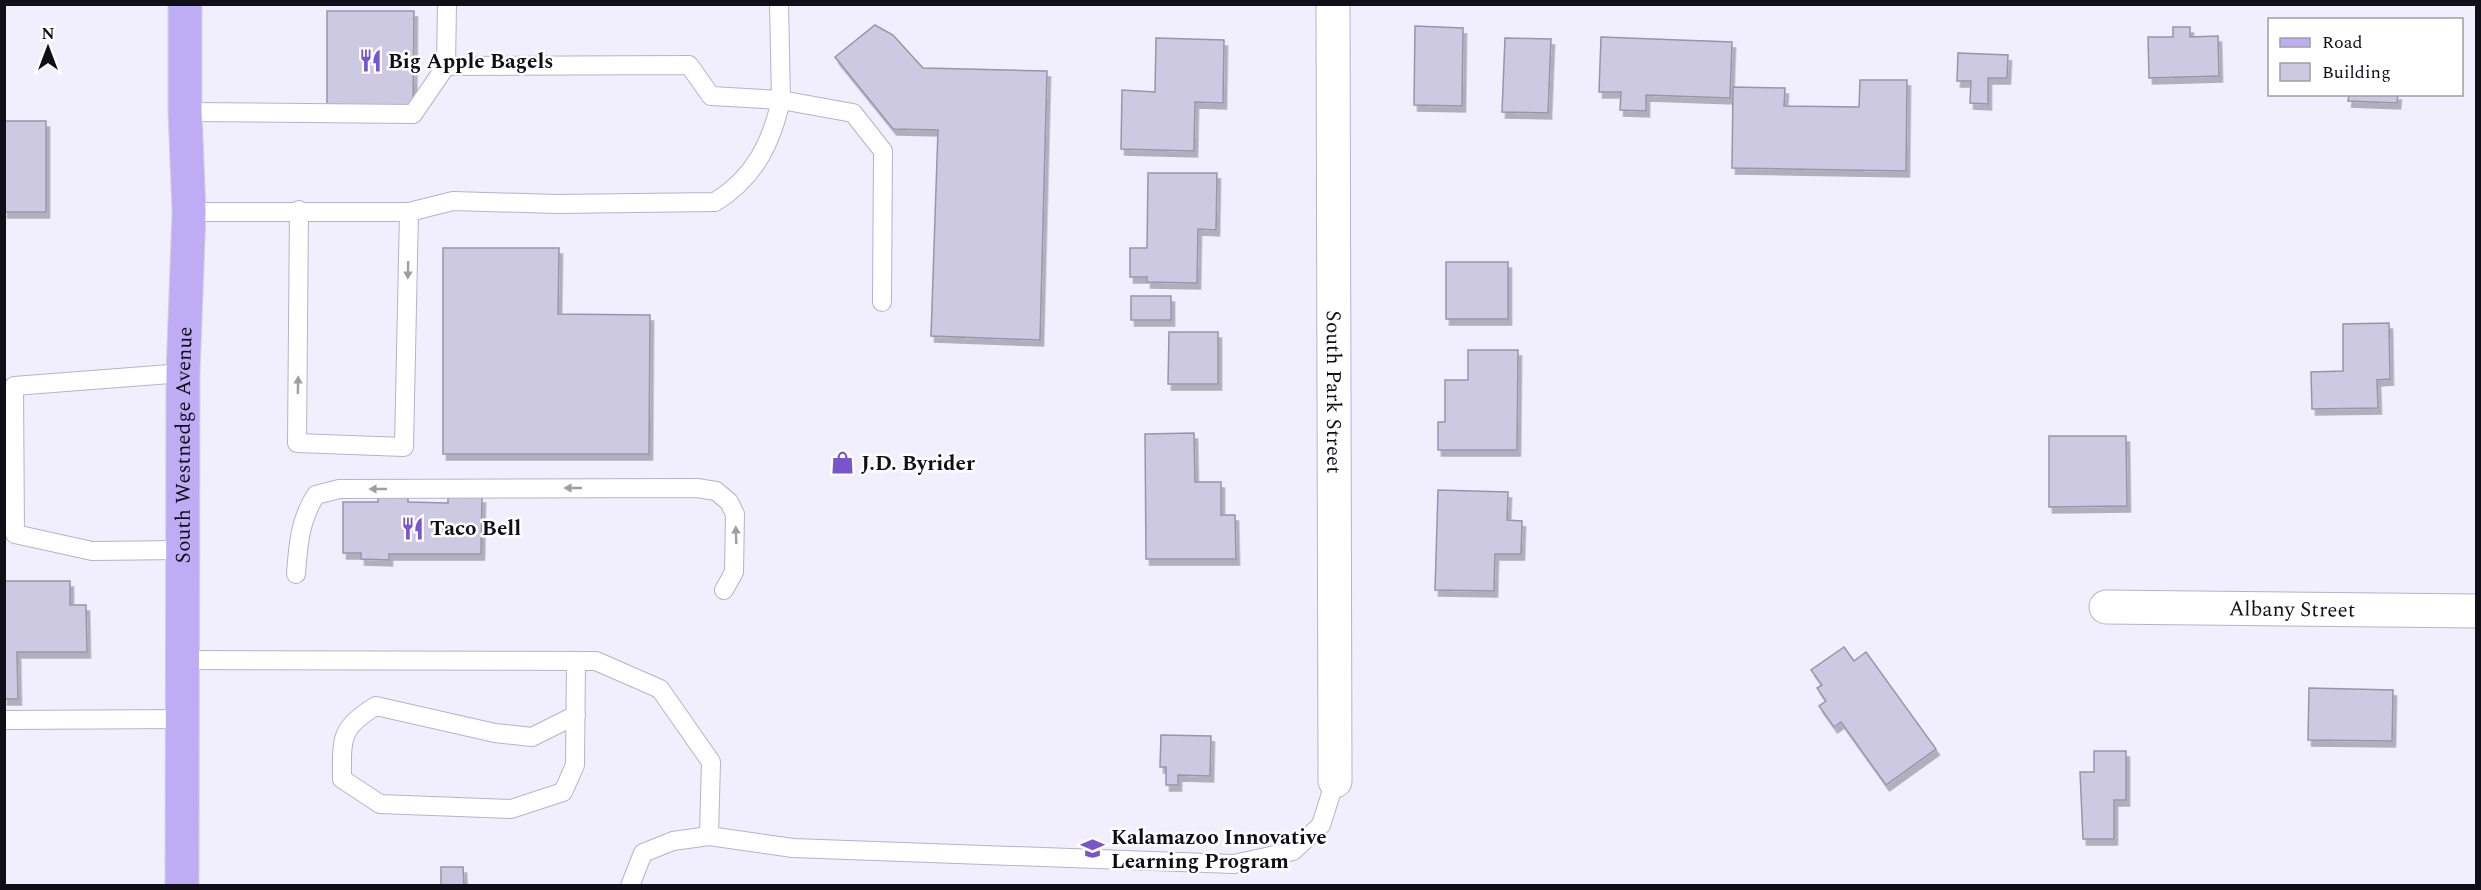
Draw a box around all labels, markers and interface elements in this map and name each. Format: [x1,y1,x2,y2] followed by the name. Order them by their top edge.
[18,18,78,78] north arrow
[2268,18,2463,96] legend
[41,22,55,46] text: N
[2322,29,2363,56] text: Road
[388,46,554,78] place label: Big Apple Bagels
[357,48,383,74] restaurant icon: Big Apple Bagels
[2322,59,2391,86] text: Building
[403,261,412,280] one-way arrow
[1317,310,1349,474] street label: South Park Street
[168,326,202,563] street label: South Westnedge Avenue
[293,375,303,394] one-way arrow
[861,448,975,480] place label: J.D. Byrider
[830,450,856,476] shop icon: J.D. Byrider
[563,483,582,493] one-way arrow
[368,484,387,494] one-way arrow
[430,513,521,545] place label: Taco Bell
[399,515,425,541] restaurant icon: Taco Bell
[731,525,740,544] one-way arrow
[2229,593,2355,627] street label: Albany Street
[1111,822,1327,878] place label: Kalamazoo Innovative Learning Program
[1080,836,1106,862] school or university icon: Kalamazoo Innovative Learning Program

